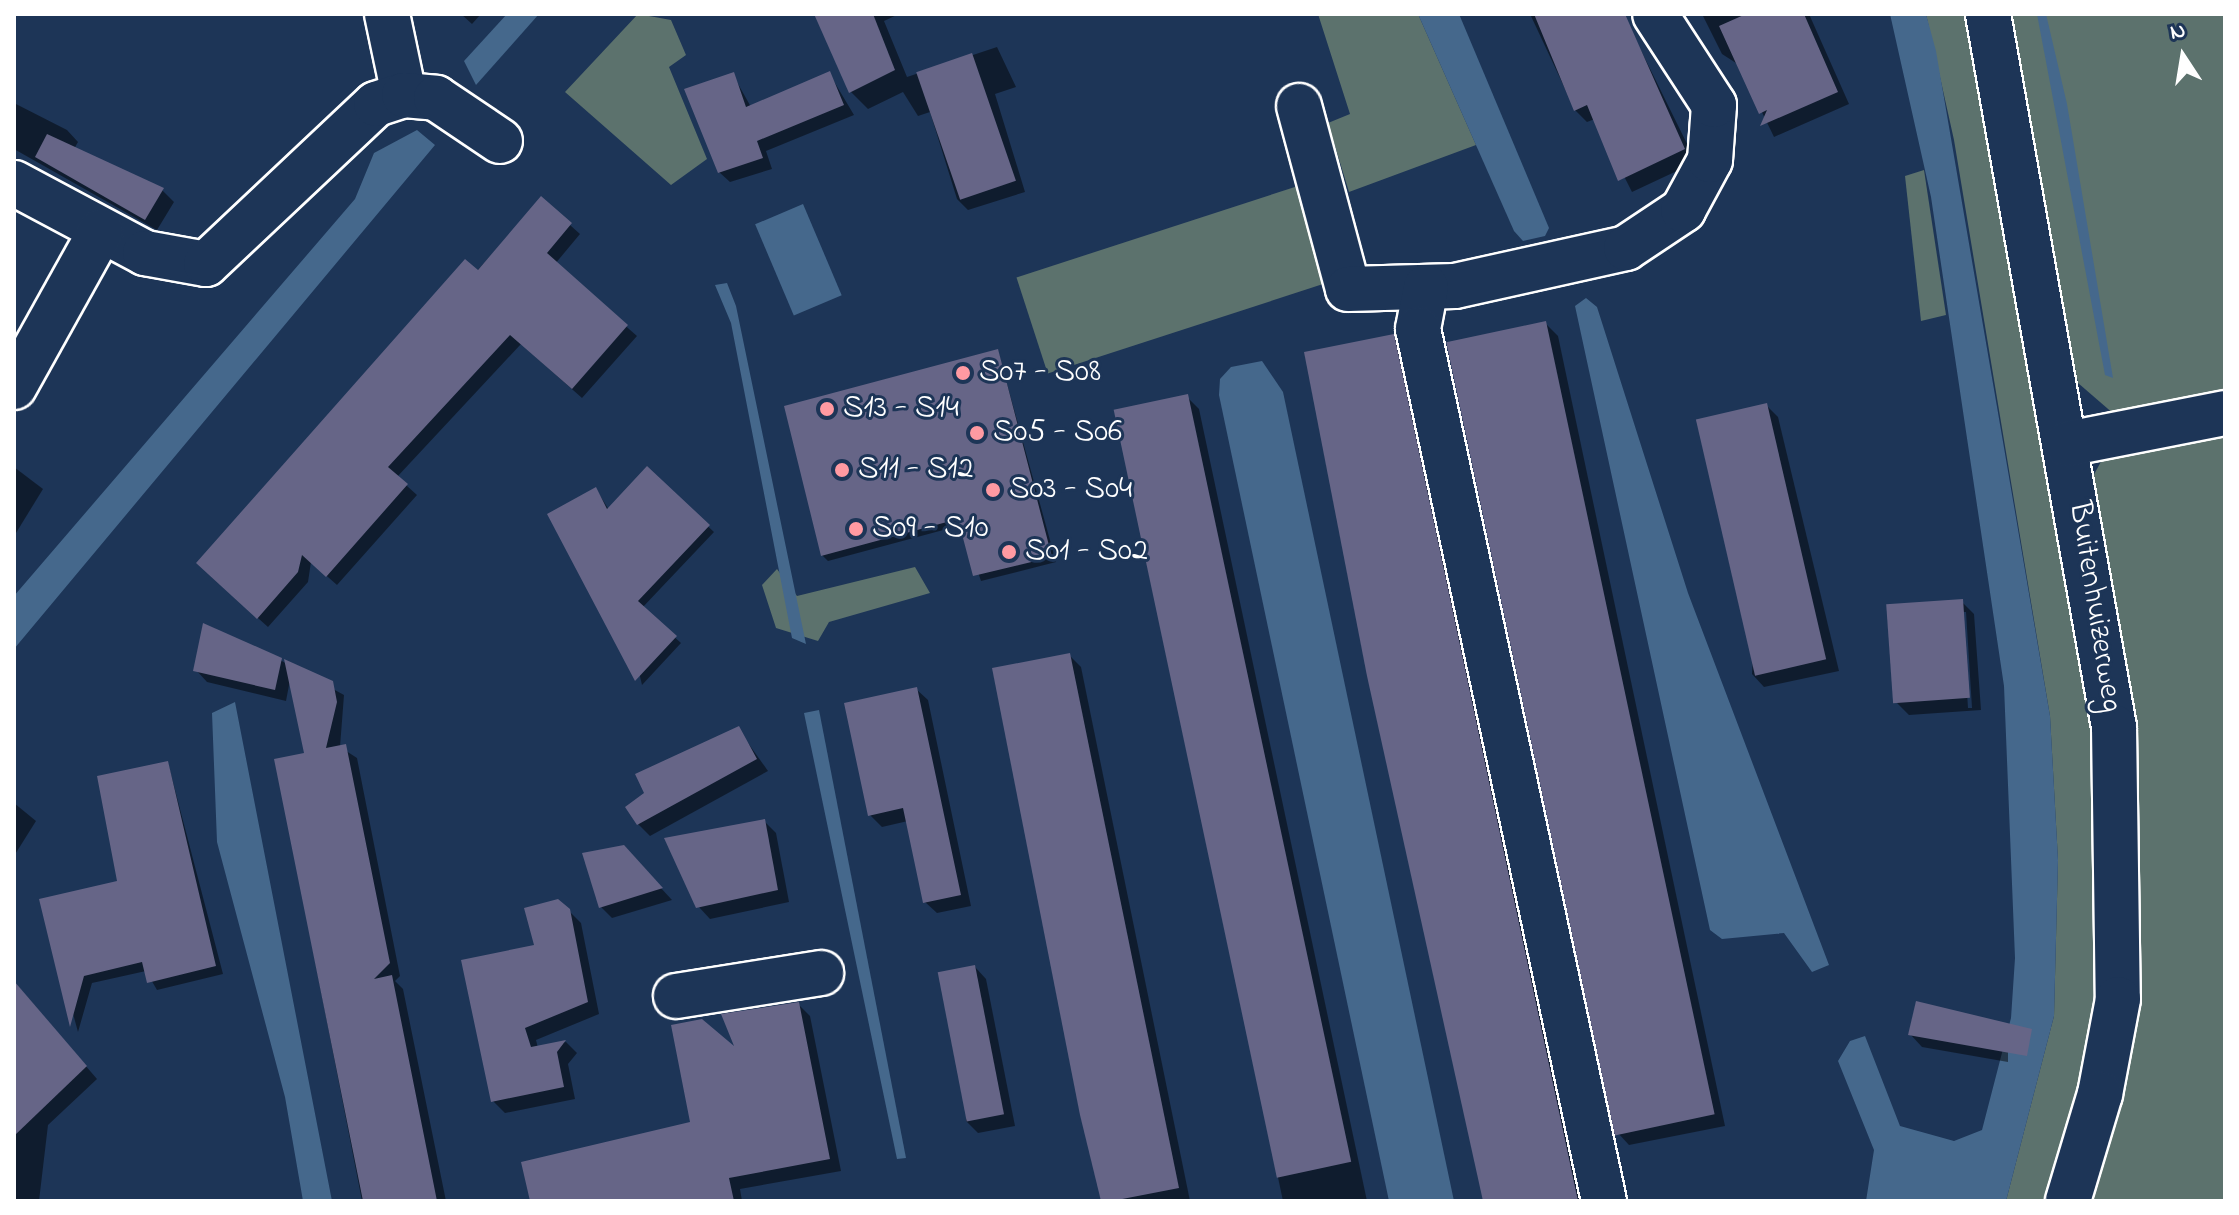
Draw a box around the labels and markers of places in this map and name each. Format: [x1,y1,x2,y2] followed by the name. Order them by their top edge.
[979,354,1101,392] place label: S07 - S08
[954,364,972,382] marker: S07 - S08
[843,390,959,428] place label: S13 - S14
[818,400,836,418] marker: S13 - S14
[993,414,1122,452] place label: S05 - S06
[968,424,986,442] marker: S05 - S06
[858,451,974,489] place label: S11 - S12
[833,461,851,479] marker: S11 - S12
[1009,471,1132,509] place label: S03 - S04
[984,481,1002,499] marker: S03 - S04
[872,510,989,548] place label: S09 - S10
[847,520,865,538] marker: S09 - S10
[1025,533,1148,571] place label: S01 - S02
[1000,543,1018,561] marker: S01 - S02

